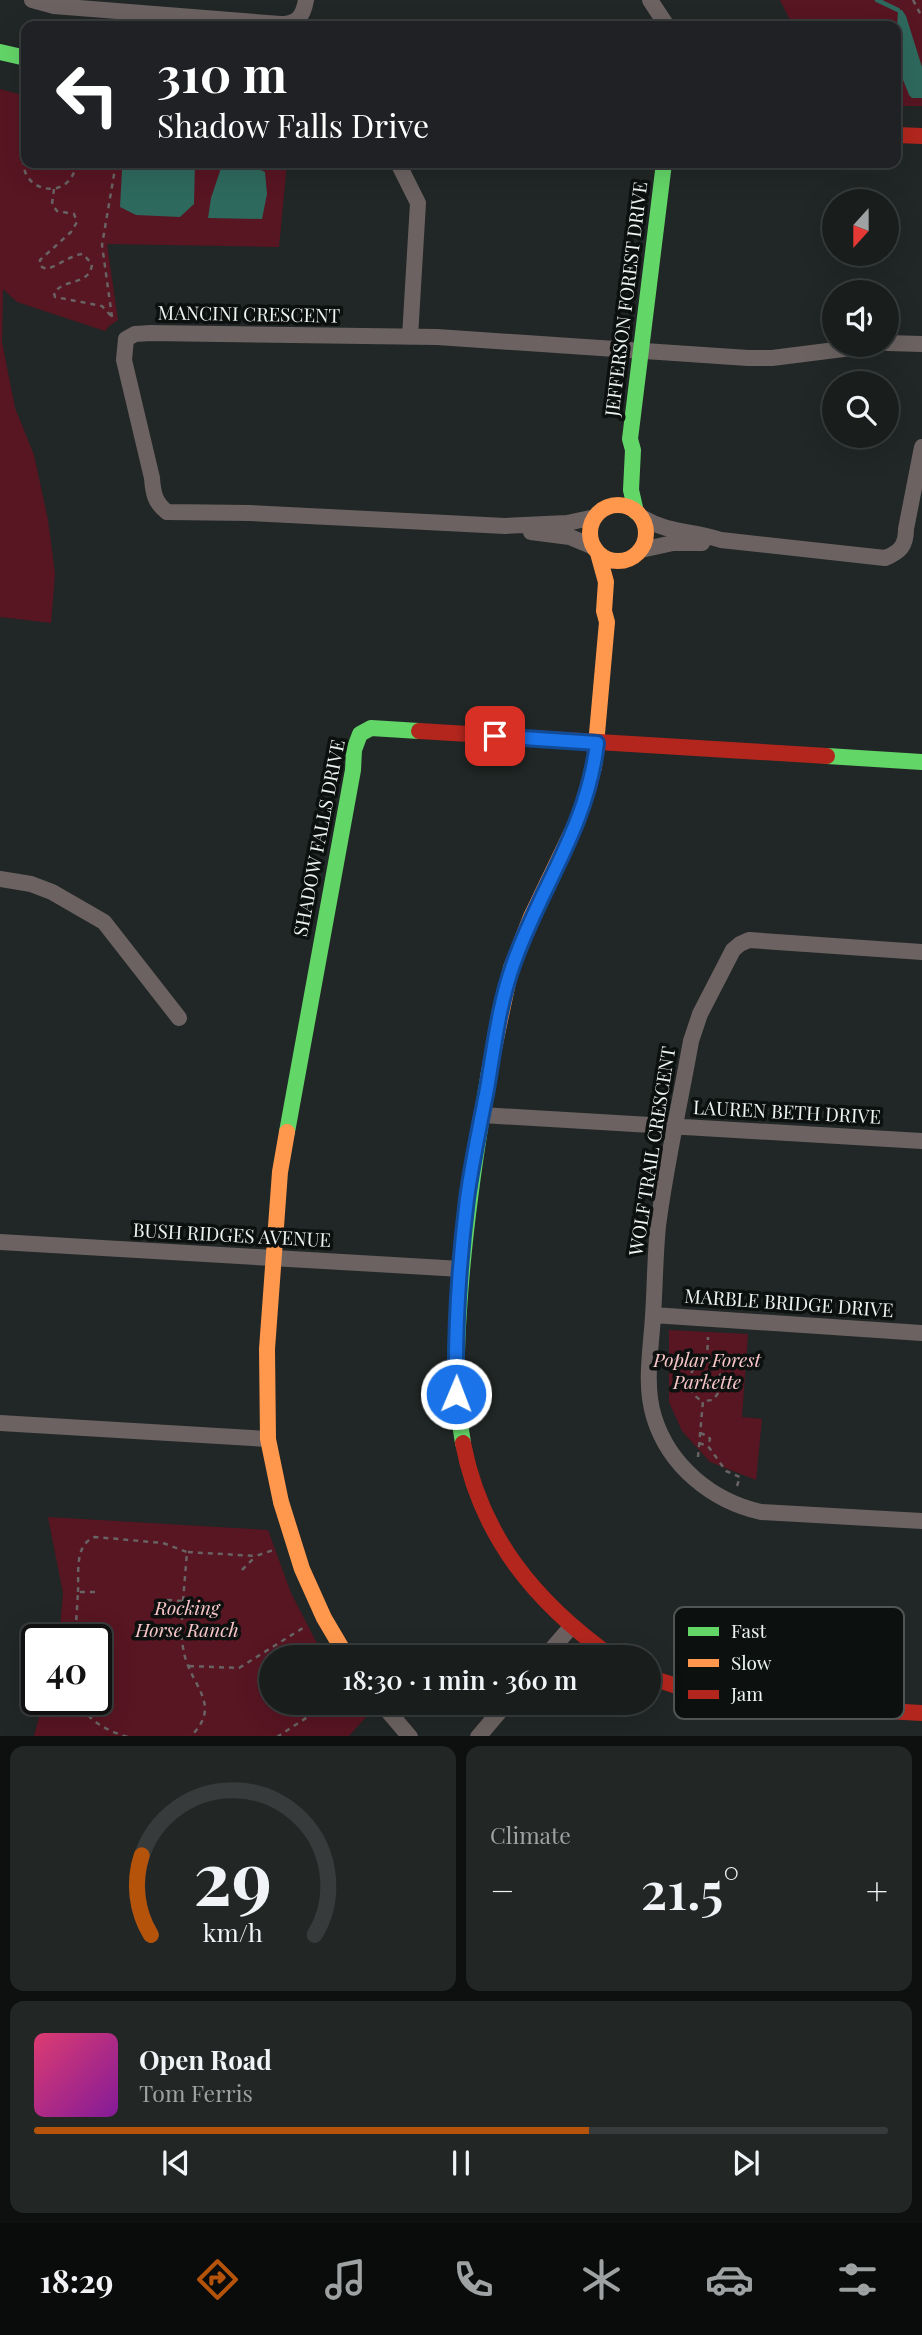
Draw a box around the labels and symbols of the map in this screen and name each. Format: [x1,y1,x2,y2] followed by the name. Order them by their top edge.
[598,180,652,419] street label: JEFFERSON FOREST DRIVE
[822,189,900,266] north arrow
[158,298,341,328] street label: MANCINI CRESCENT
[465,706,525,766] pin
[286,737,350,938] street label: SHADOW FALLS DRIVE
[621,1044,680,1258] street label: WOLF TRAIL CRESCENT
[692,1093,882,1129] street label: LAUREN BETH DRIVE
[132,1216,332,1252] street label: BUSH RIDGES AVENUE
[684,1282,894,1322] street label: MARBLE BRIDGE DRIVE
[652,1346,762,1394] park label: Poplar Forest Parkette
[419,1357,493,1431] position arrow
[134,1594,239,1642] park label: Rocking Horse Ranch
[674,1607,904,1719] legend
[731,1617,767,1643] text: Fast
[21,1624,112,1715] speed limit sign: 40
[731,1649,772,1675] text: Slow
[730,1680,763,1706] text: Jam

